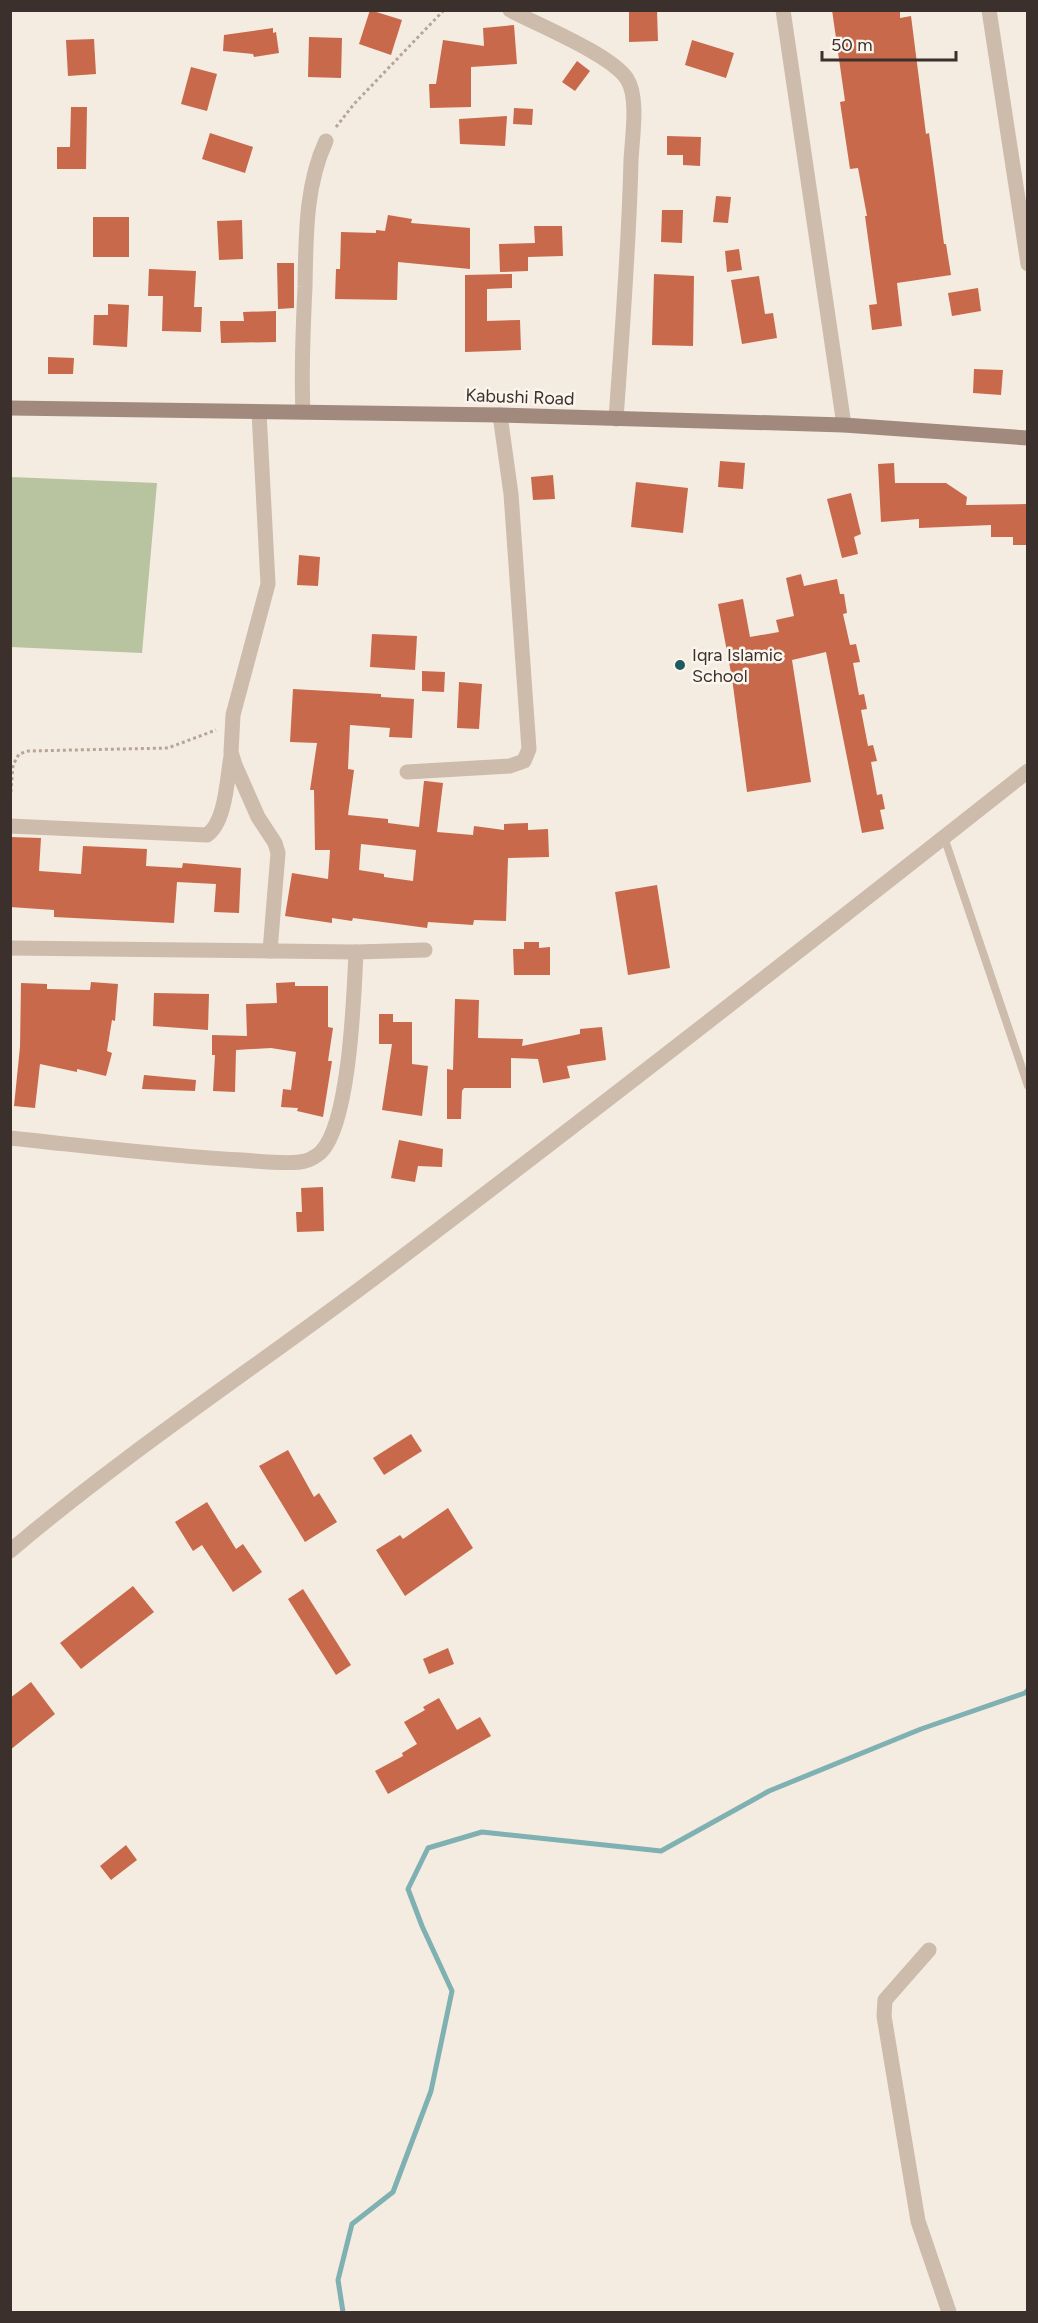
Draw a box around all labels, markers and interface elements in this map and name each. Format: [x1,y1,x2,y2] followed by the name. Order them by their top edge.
[822,24,956,62] scale bar
[831,34,873,56] text: 50 m
[465,384,575,410] street label: Kabushi Road
[692,644,783,687] place label: Iqra Islamic School
[673,658,687,672] marker: Iqra Islamic School

